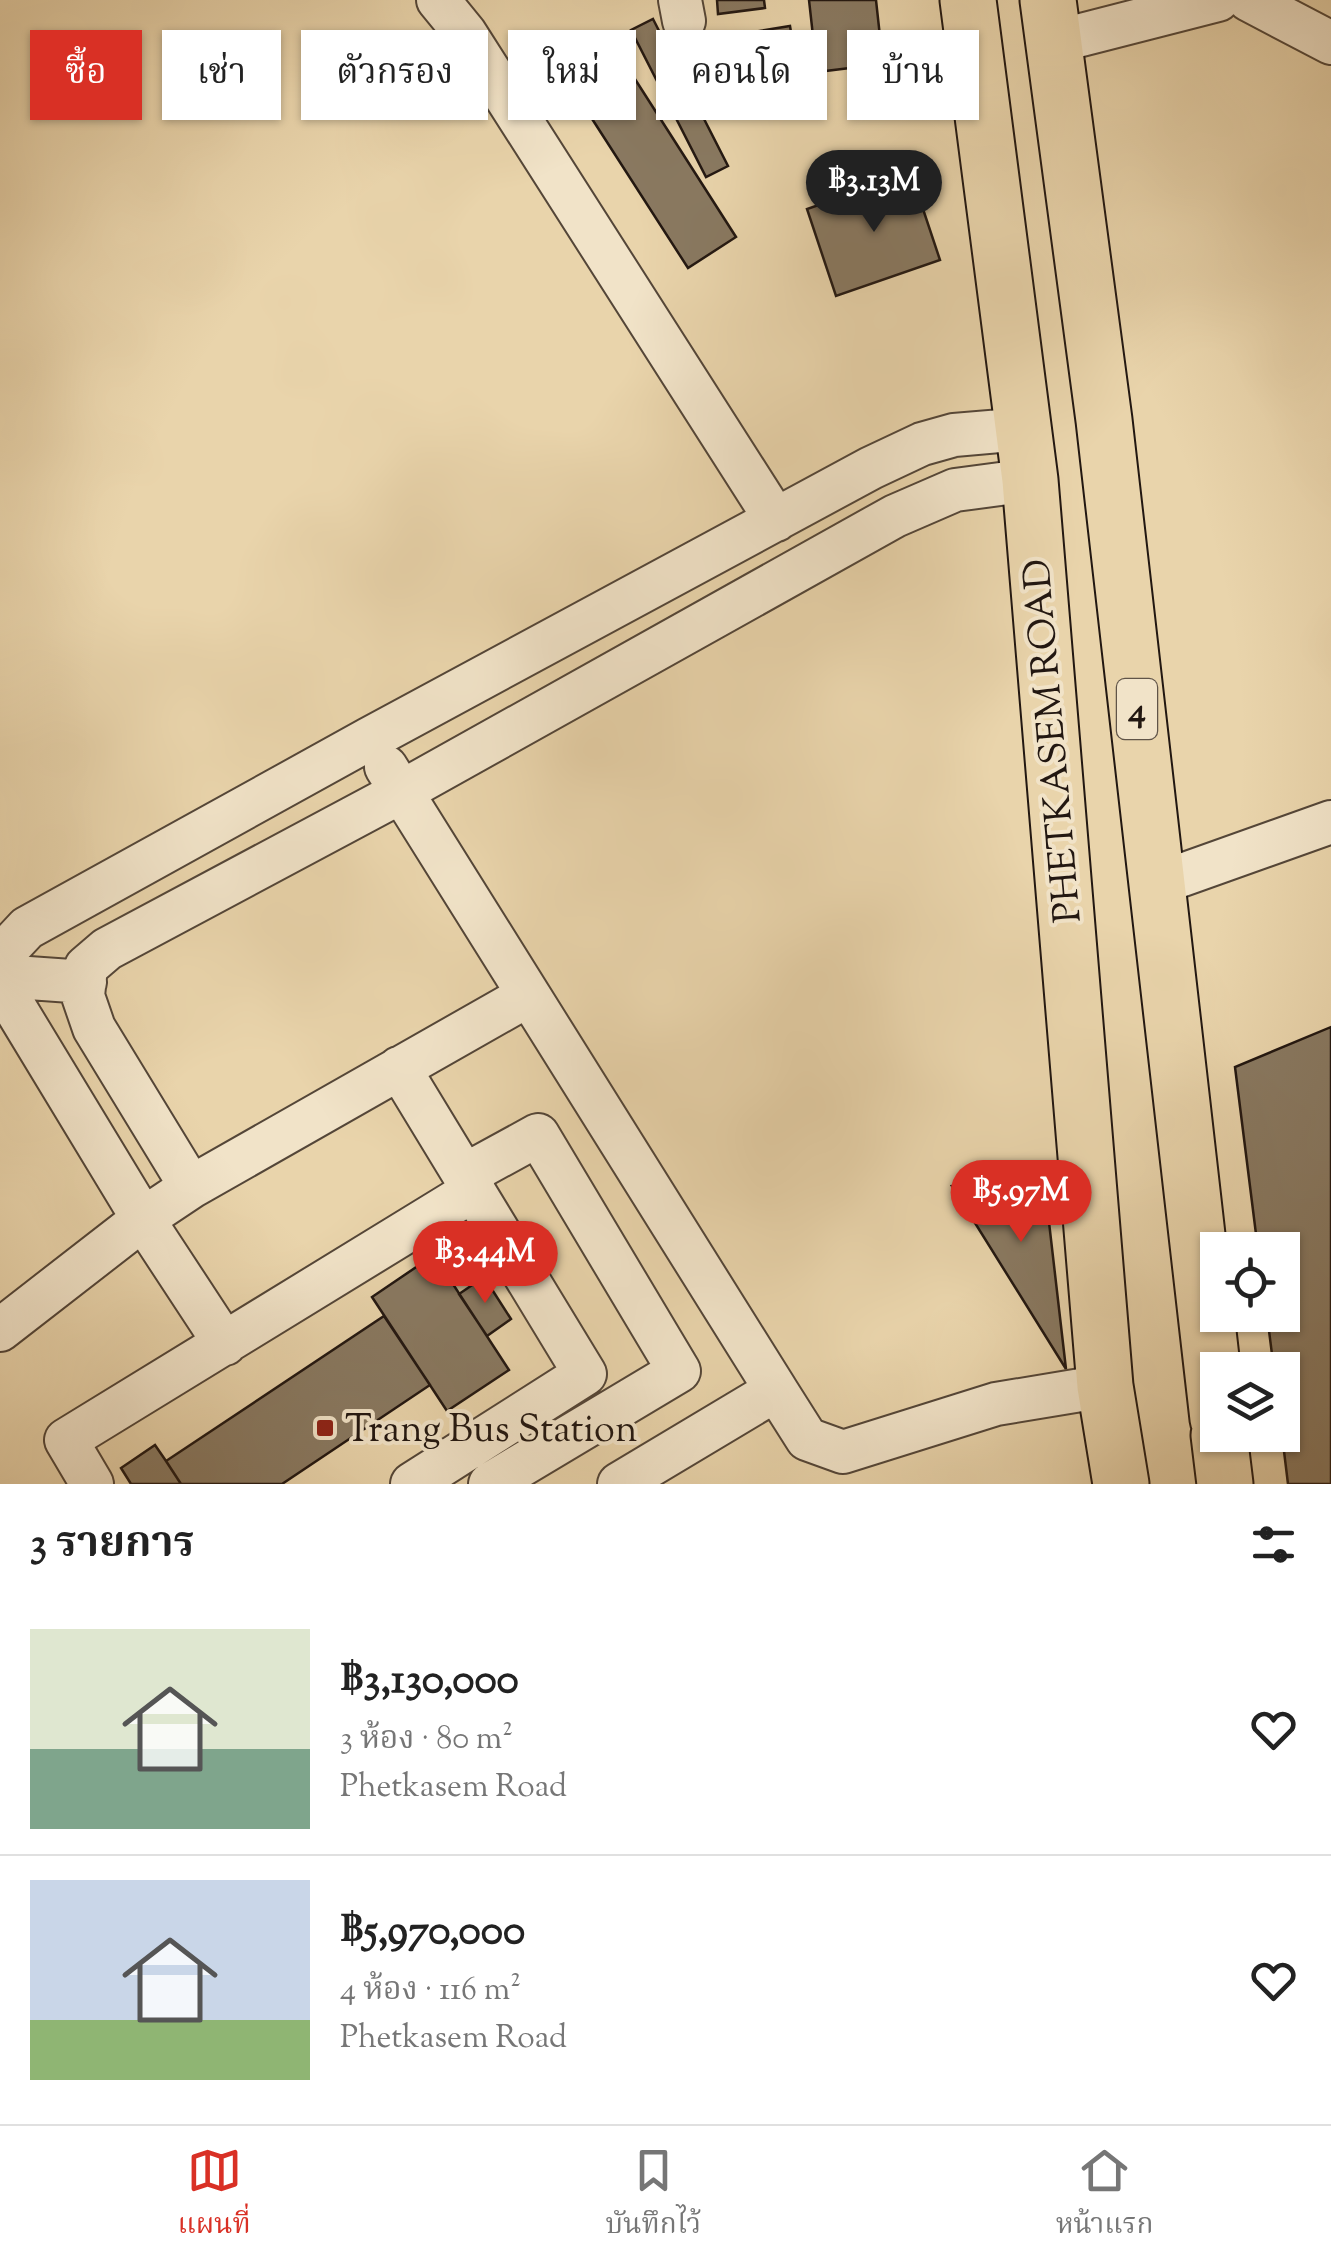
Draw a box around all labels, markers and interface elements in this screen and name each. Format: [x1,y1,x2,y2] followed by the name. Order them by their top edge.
[30,30,142,120] chip: ซื้อ
[162,30,281,120] chip: เช่า
[301,30,488,120] chip: ตัวกรอง
[508,30,636,120] chip: ใหม่
[656,30,827,120] chip: คอนโด
[847,30,979,120] chip: บ้าน
[793,150,955,235] pin: ฿3.13M
[828,159,920,205] text: ฿3.13M
[1012,556,1098,925] street label: PHETKASEM ROAD
[1117,679,1157,739] road number: 4
[940,1160,1102,1245] pin: ฿5.97M
[973,1169,1069,1215] text: ฿5.97M
[404,1221,566,1306] pin: ฿3.44M
[435,1230,535,1276] text: ฿3.44M
[1200,1232,1300,1452] map controls
[1200,1232,1300,1332] button: locate
[1200,1352,1300,1452] button: layers
[345,1405,637,1459] place label: Trang Bus Station
[314,1417,336,1439] marker: Trang Bus Station
[30,1516,194,1576] text: 3 รายการ
[1246,1517,1301,1572] icon: filters
[340,1652,519,1712] text: ฿3,130,000
[110,1669,230,1789] icon: home
[1246,1702,1301,1757] icon: heart
[340,1717,513,1763] text: 3 ห้อง · 80 m²
[340,1765,567,1811] text: Phetkasem Road
[340,1903,525,1963] text: ฿5,970,000
[110,1920,230,2040] icon: home
[1246,1953,1301,2008] icon: heart
[340,1968,521,2014] text: 4 ห้อง · 116 m²
[340,2016,567,2062] text: Phetkasem Road
[177,2143,251,2248] tab: แผนที่
[606,2143,701,2248] tab: บันทึกไว้
[1056,2143,1154,2248] tab: หน้าแรก

